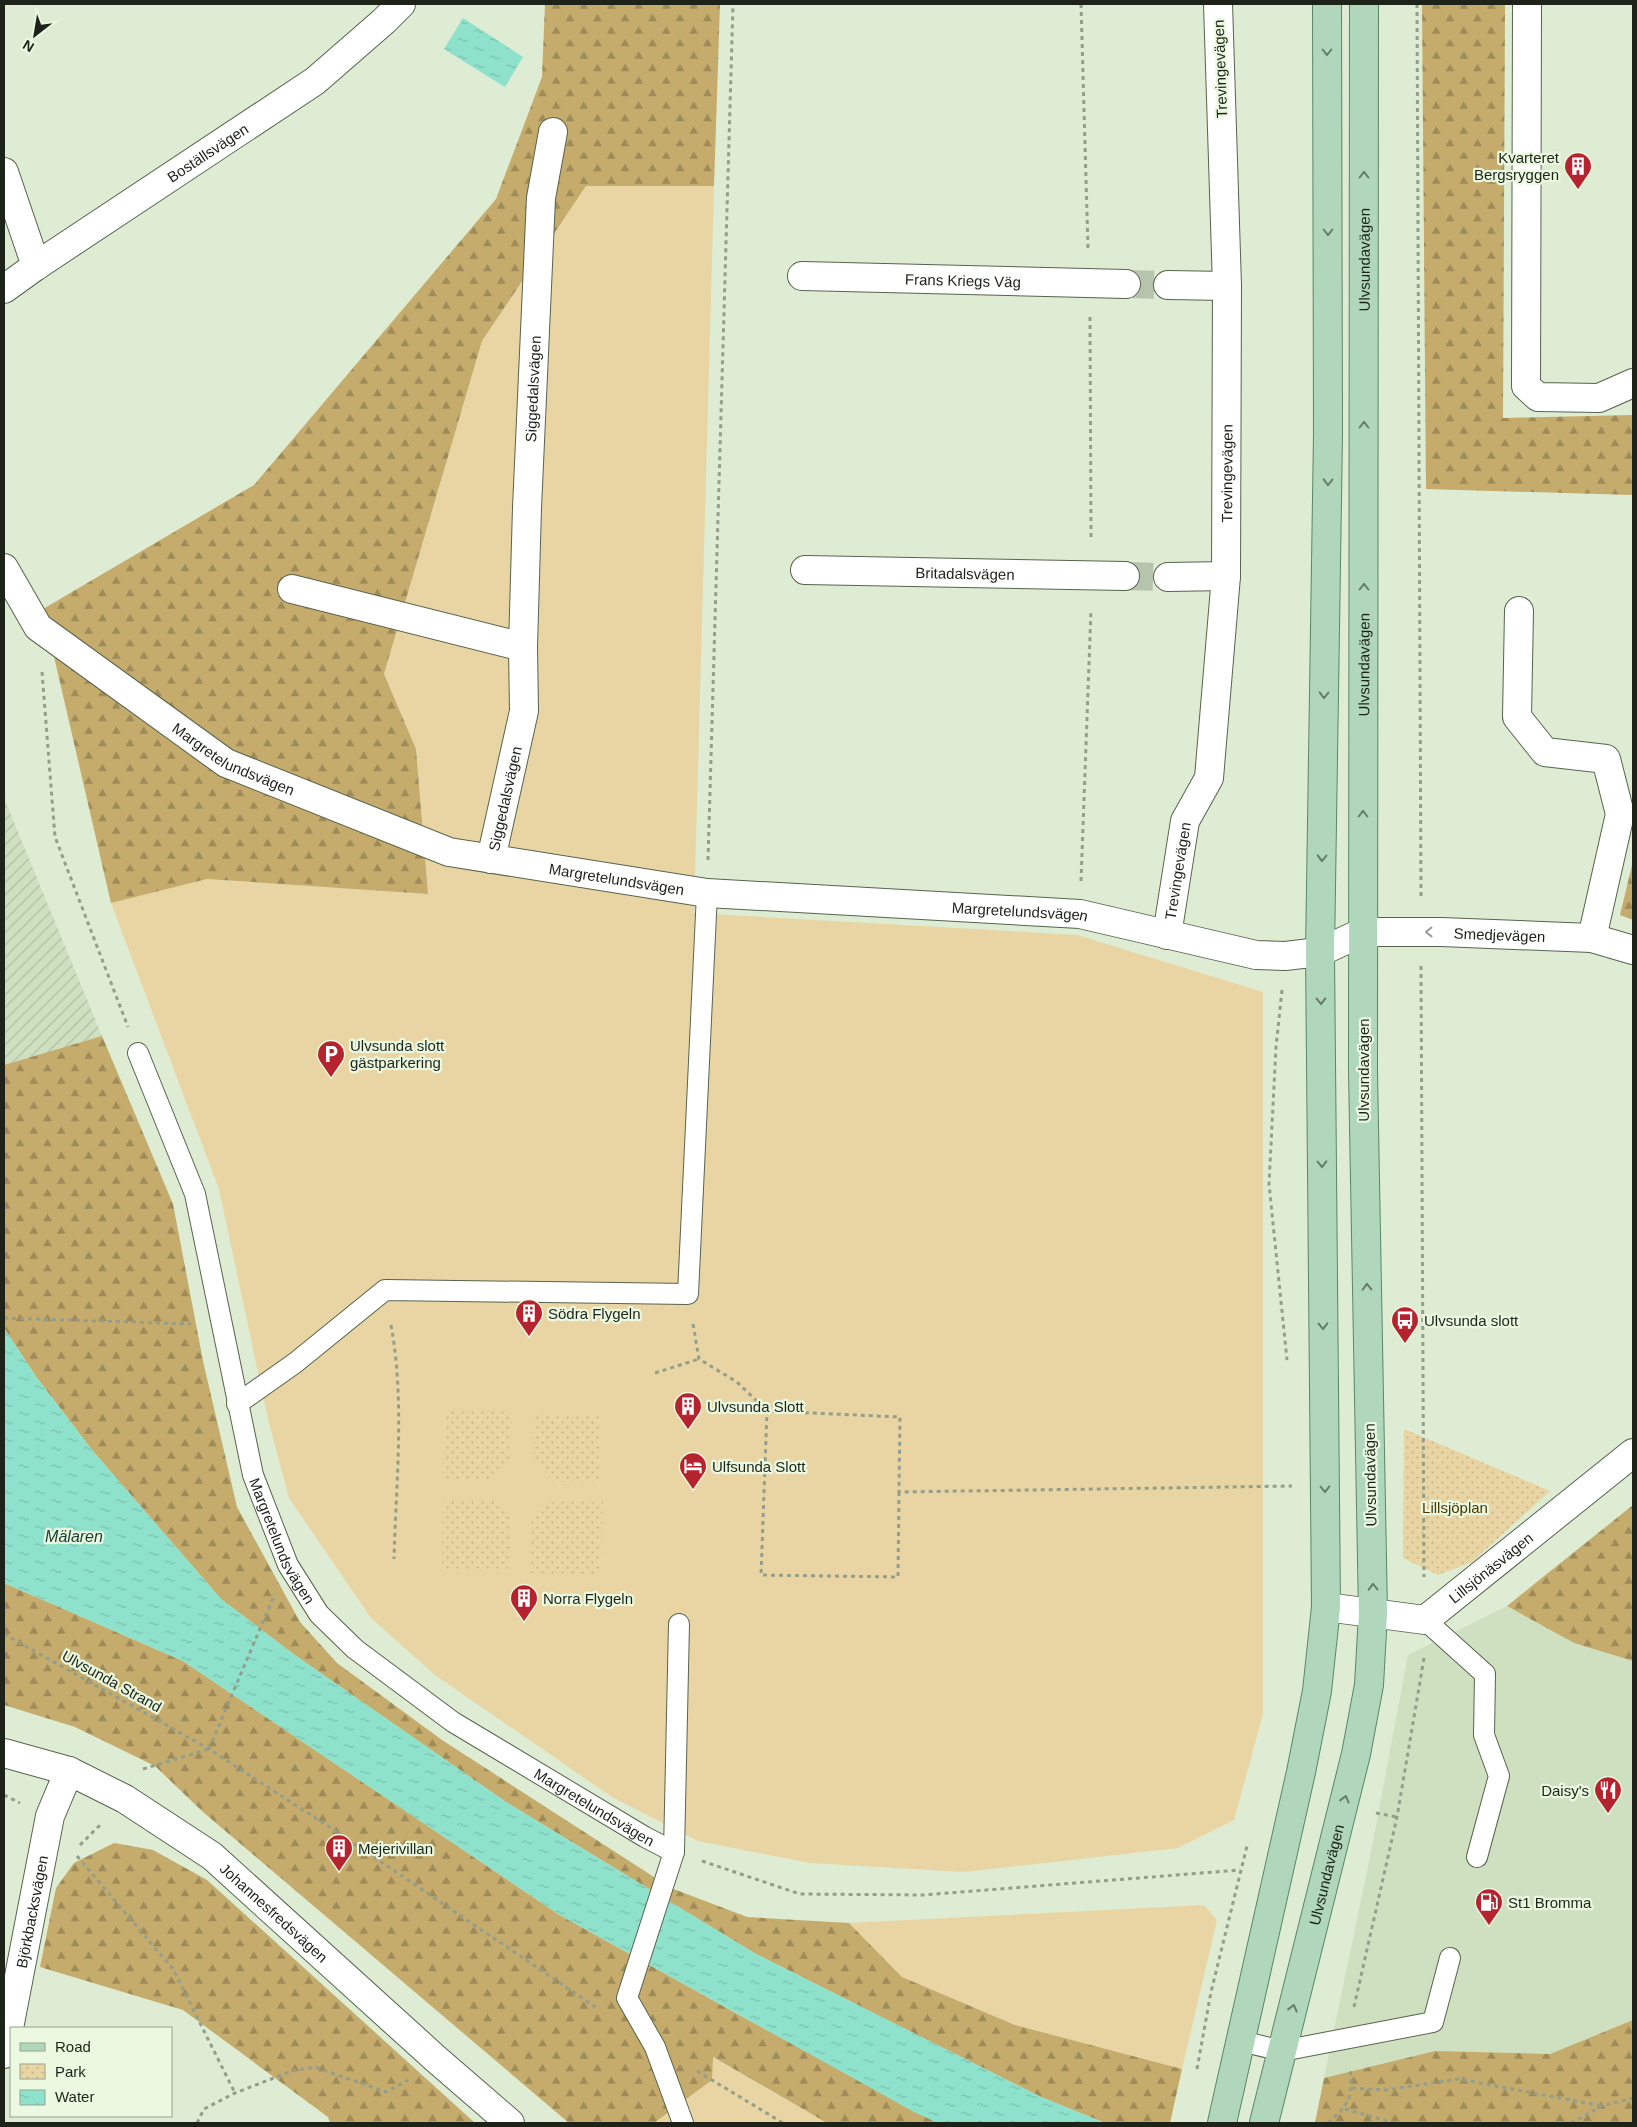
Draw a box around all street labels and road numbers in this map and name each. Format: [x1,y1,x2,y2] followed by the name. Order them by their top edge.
[1210,19,1230,119] street label: Trevingevägen
[164,119,251,185] street label: Boställsvägen
[1355,208,1372,311] street label: Ulvsundavägen
[905,270,1021,290] street label: Frans Kriegs Väg
[521,335,543,443] street label: Siggedalsvägen
[1218,424,1235,523] street label: Trevingevägen
[915,564,1015,582] street label: Britadalsvägen
[1355,613,1372,716] street label: Ulvsundavägen
[170,719,297,798] street label: Margretelundsvägen
[485,745,524,852] street label: Siggedalsvägen
[1161,821,1193,921] street label: Trevingevägen
[548,860,686,898] street label: Margretelundsvägen
[951,898,1090,924] street label: Margretelundsvägen
[1453,924,1546,945] street label: Smedjevägen
[1355,1018,1372,1122] street label: Ulvsundavägen
[1361,1423,1379,1527] street label: Ulvsundavägen
[246,1475,319,1607] street label: Margretelundsvägen
[1445,1529,1536,1606] street label: Lillsjönäsvägen
[59,1647,165,1715] street label: Ulvsunda Strand
[532,1764,657,1849] street label: Margretelundsvägen
[1305,1822,1347,1927] street label: Ulvsundavägen
[12,1854,51,1969] street label: Björkbacksvägen
[217,1859,332,1965] street label: Johannesfredsvägen

